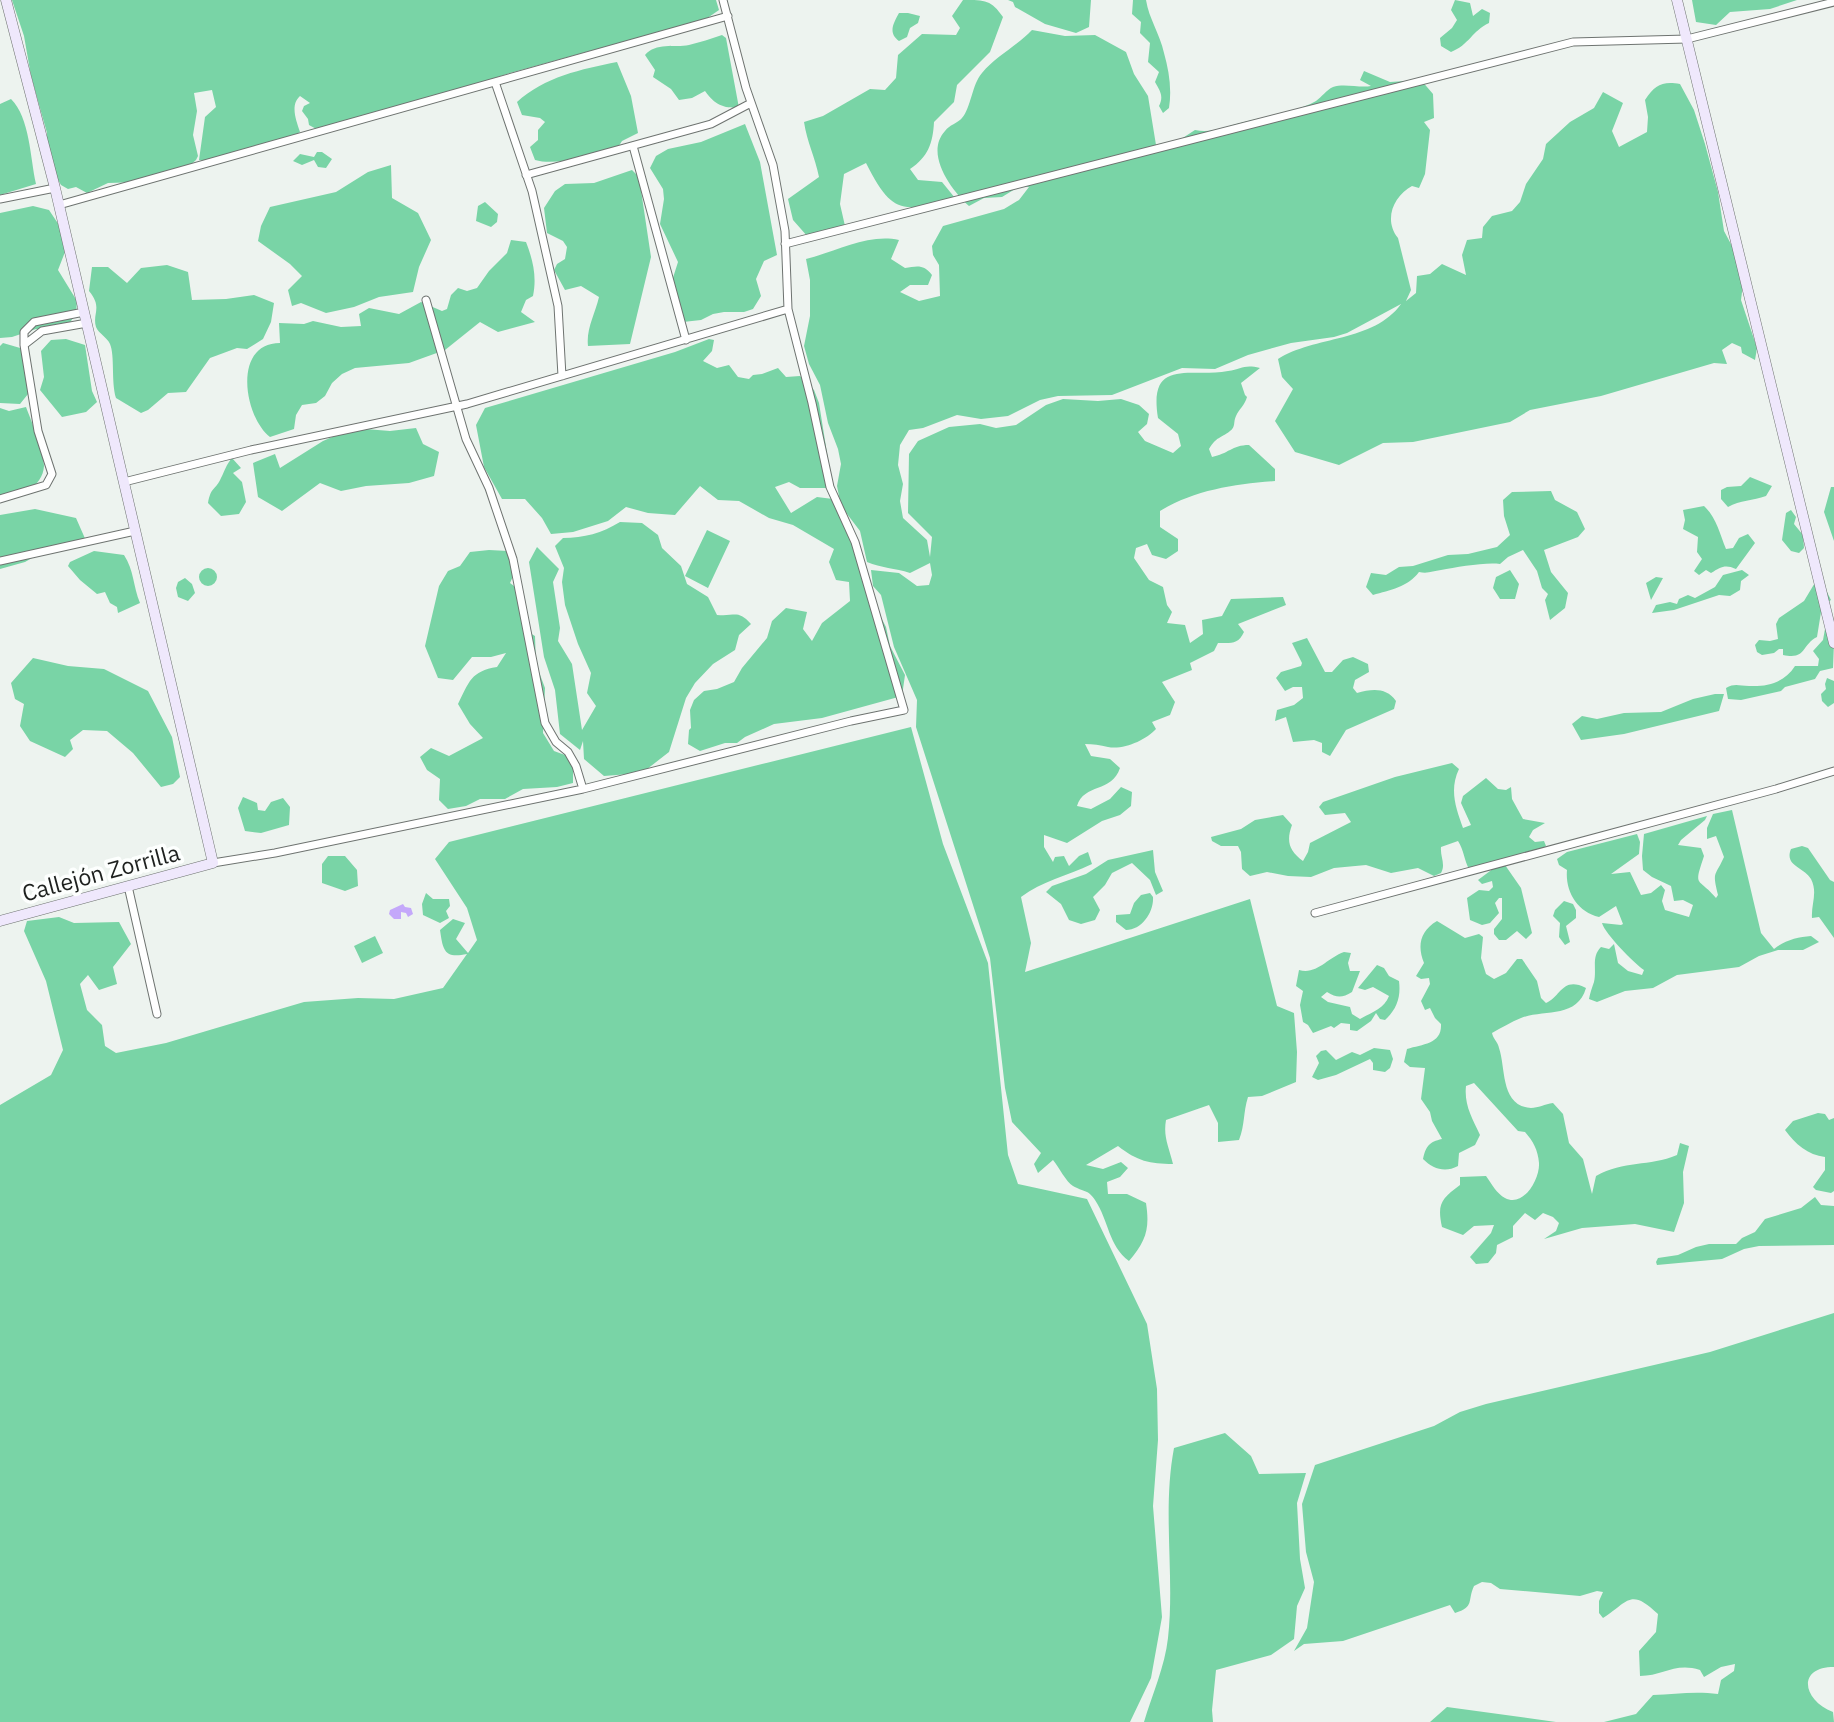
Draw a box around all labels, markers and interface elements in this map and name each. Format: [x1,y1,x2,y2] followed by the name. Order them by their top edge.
[19,837,183,908] street label: Callejón Zorrilla

